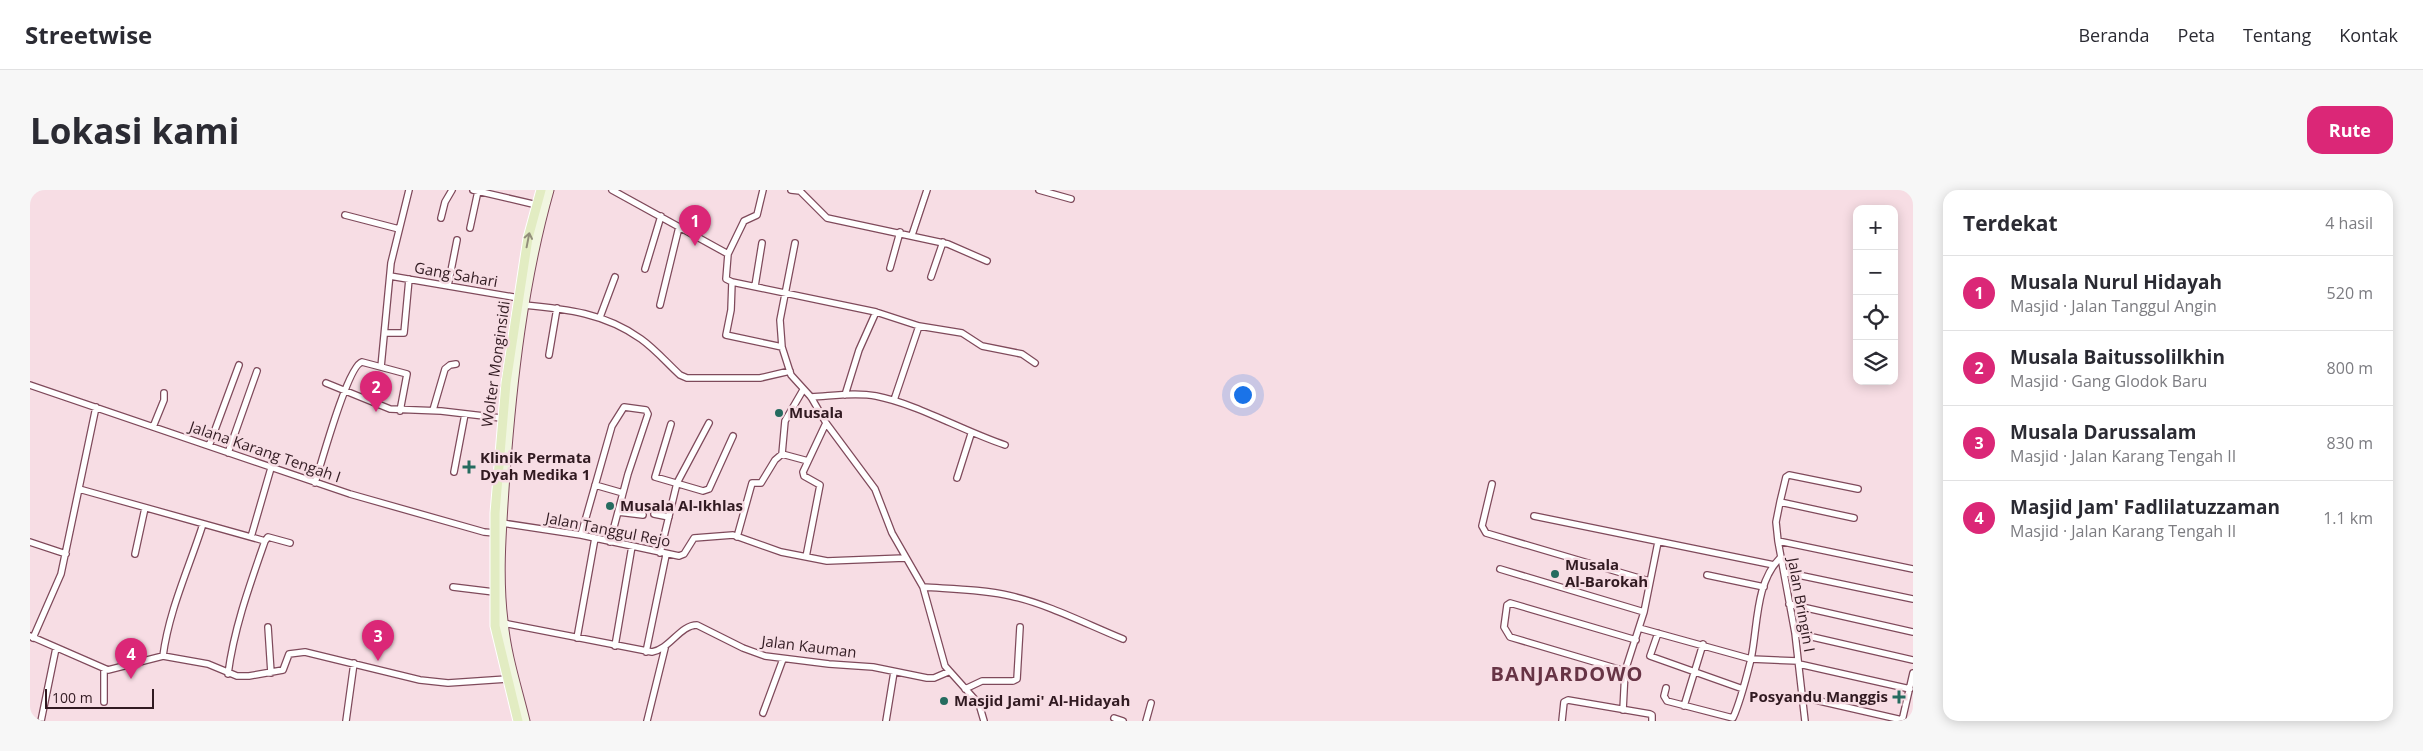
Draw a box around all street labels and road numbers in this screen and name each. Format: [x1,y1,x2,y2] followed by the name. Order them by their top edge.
[413,257,500,291] street label: Gang Sahari
[476,299,514,428] street label: Wolter Monginsidi
[185,415,344,486] street label: Jalana Karang Tengah I
[542,507,672,551] street label: Jalan Tanggul Rejo
[1783,554,1820,654] street label: Jalan Bringin I
[758,630,858,662] street label: Jalan Kauman

